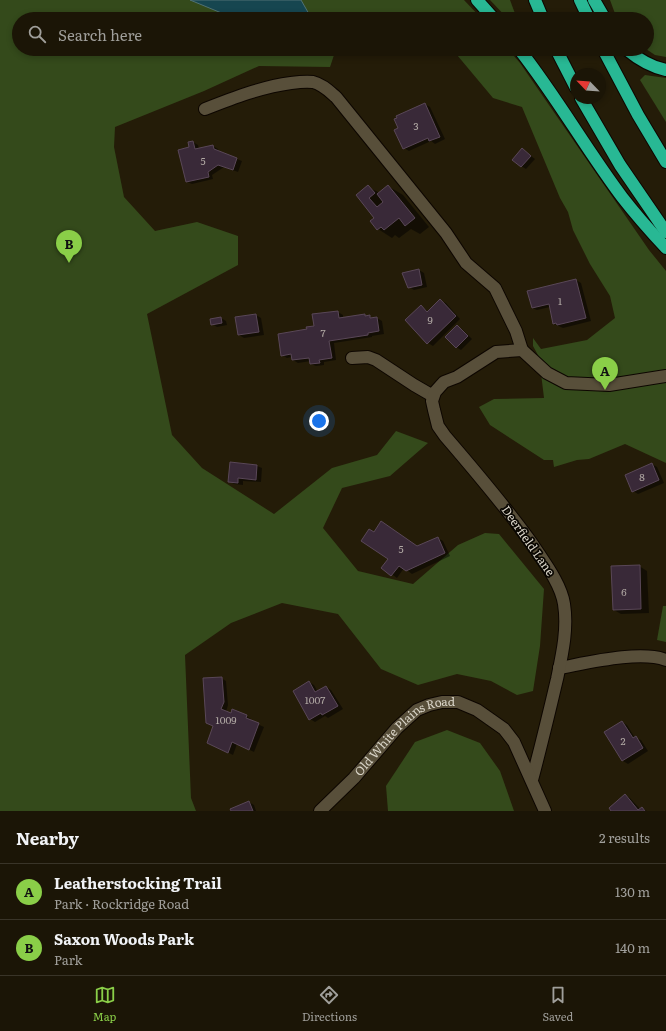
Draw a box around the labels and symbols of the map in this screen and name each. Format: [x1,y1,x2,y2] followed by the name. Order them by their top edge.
[570,68,606,104] north arrow
[413,118,419,133] house number: 3
[200,153,206,168] house number: 5
[56,230,82,263] pin: B
[558,293,562,308] house number: 1
[427,312,433,327] house number: 9
[320,325,326,340] house number: 7
[592,357,618,390] pin: A
[309,411,329,431] your location
[639,469,645,484] house number: 8
[498,501,560,579] street label: Deerfield Lane
[398,541,404,556] house number: 5
[621,584,627,599] house number: 6
[305,692,325,707] house number: 1007
[350,692,456,779] street label: Old White Plains Road
[216,712,236,727] house number: 1009
[620,733,626,748] house number: 2

